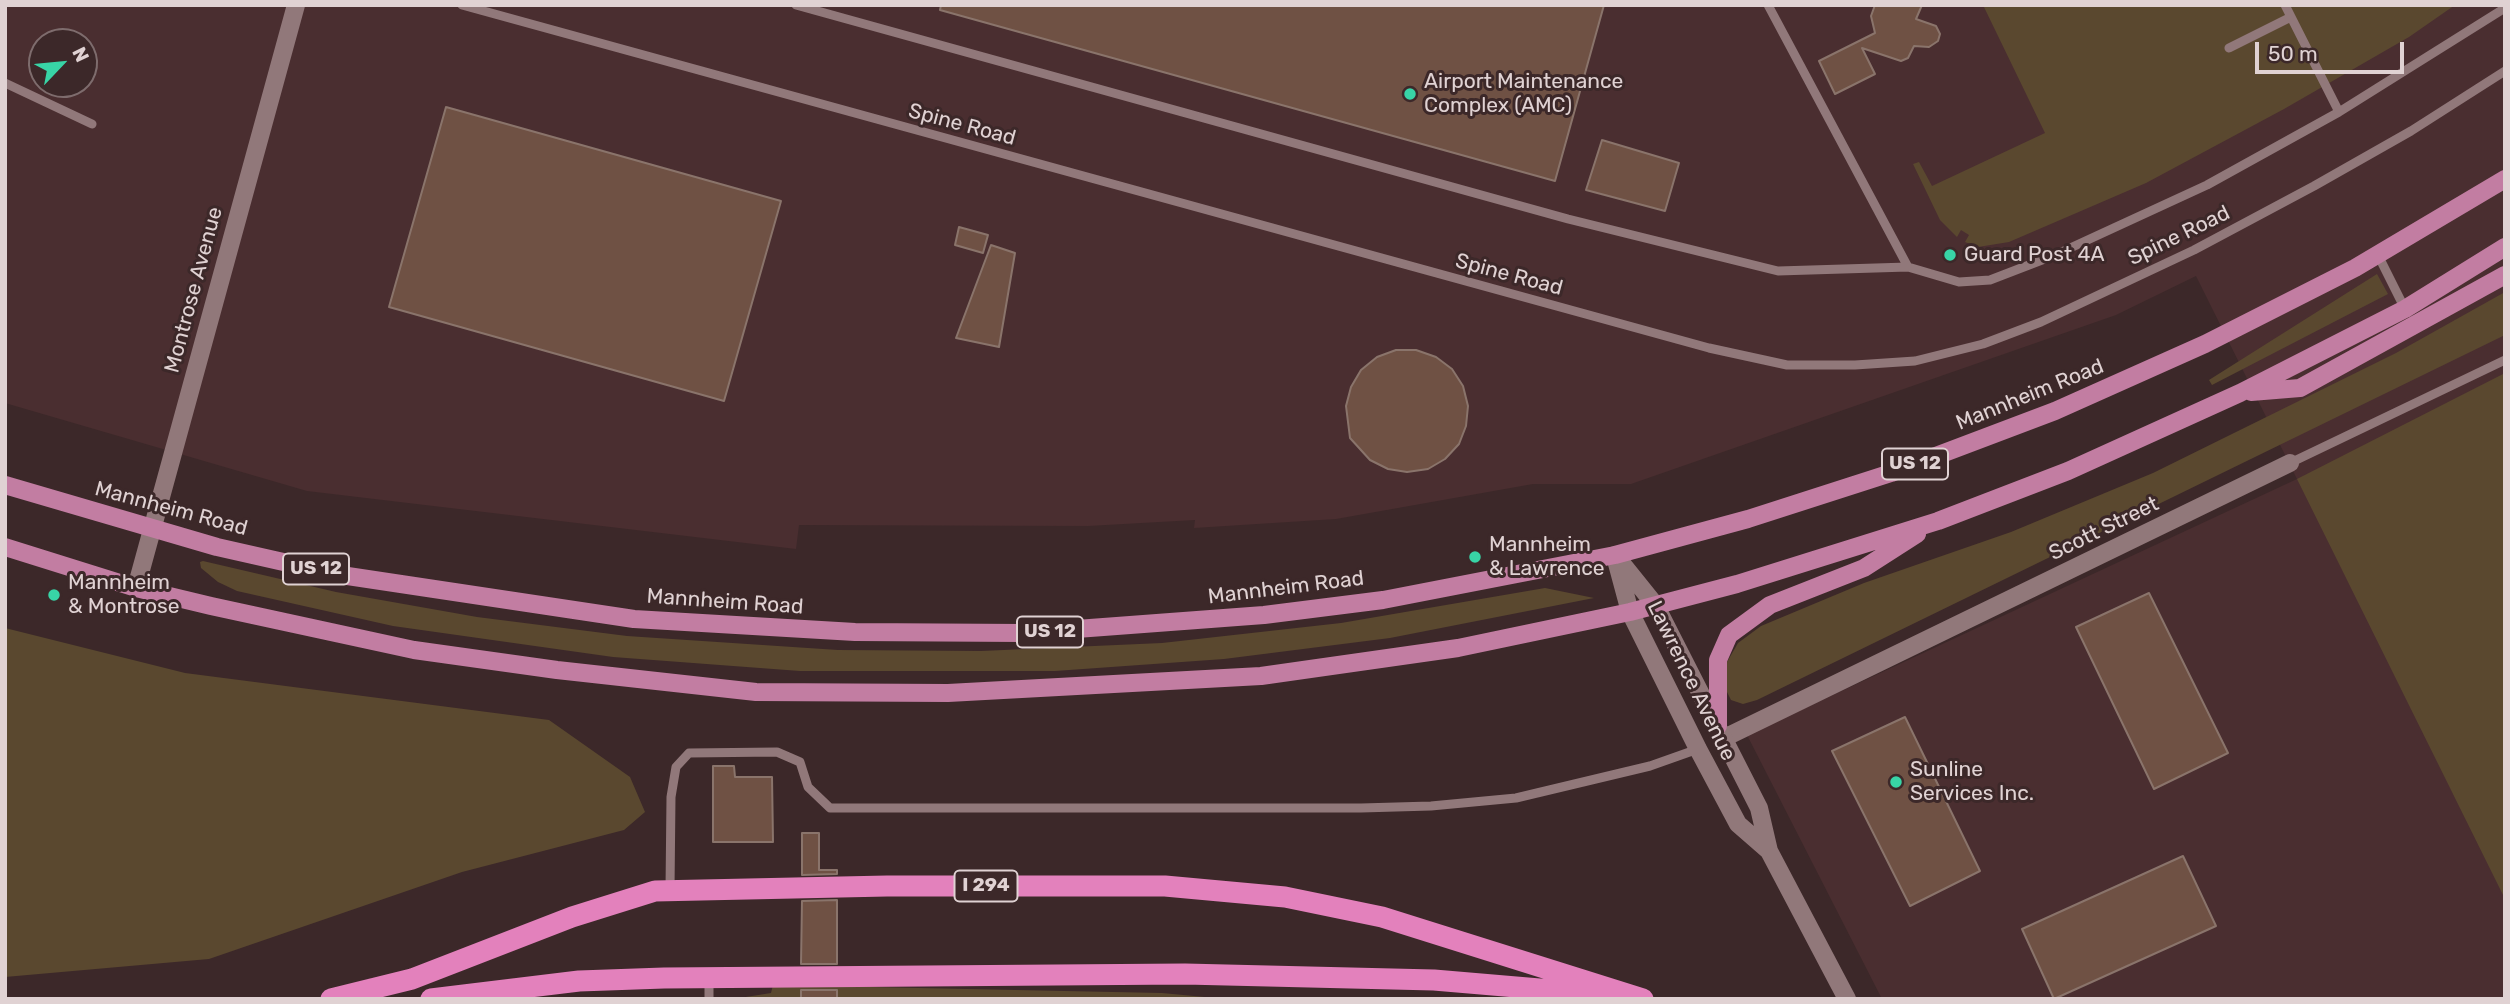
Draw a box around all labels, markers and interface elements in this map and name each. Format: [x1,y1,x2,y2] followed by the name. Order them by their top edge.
[28,28,98,98] north arrow
[2258,28,2407,72] scale bar
[2268,41,2318,66] text: 50 m
[67,43,94,66] text: N
[1424,69,1623,119] place label: Airport Maintenance Complex (AMC)
[1402,86,1418,102] marker: Airport Maintenance Complex (AMC)
[906,99,1018,151] street label: Spine Road
[2124,201,2234,271] street label: Spine Road
[160,204,228,376] street label: Montrose Avenue
[1964,242,2104,268] place label: Guard Post 4A
[1942,247,1958,263] marker: Guard Post 4A
[1453,249,1565,301] street label: Spine Road
[1953,354,2107,436] street label: Mannheim Road
[1882,449,1948,480] road number: US 12
[92,477,250,541] street label: Mannheim Road
[2045,492,2163,566] street label: Scott Street
[1489,532,1605,582] place label: Mannheim & Lawrence
[1467,549,1483,565] marker: Mannheim & Lawrence
[283,554,349,584] road number: US 12
[1207,566,1365,610] street label: Mannheim Road
[68,570,180,620] place label: Mannheim & Montrose
[646,584,804,620] street label: Mannheim Road
[46,587,62,603] marker: Mannheim & Montrose
[1641,597,1741,765] street label: Lawrence Avenue
[1017,617,1083,648] road number: US 12
[1910,757,2034,807] place label: Sunline Services Inc.
[1888,774,1904,790] marker: Sunline Services Inc.
[954,870,1018,902] road number: I 294

